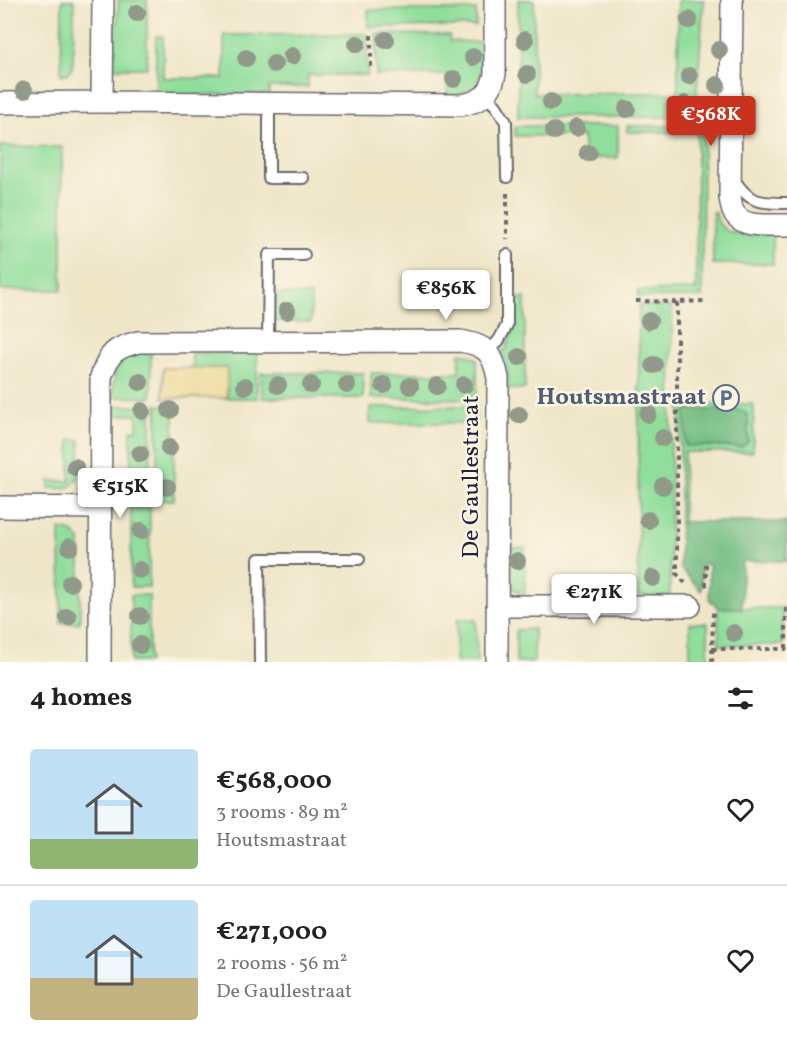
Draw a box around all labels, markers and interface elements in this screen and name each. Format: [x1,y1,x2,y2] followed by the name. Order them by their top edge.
[669,96,753,147] pin: €568K
[681,101,741,129] text: €568K
[404,270,488,321] pin: €856K
[416,275,476,303] text: €856K
[537,381,706,415] place label: Houtsmastraat
[711,383,741,413] parking icon: Houtsmastraat
[455,395,489,559] street label: De Gaullestraat
[78,468,162,519] pin: €515K
[92,473,148,501] text: €515K
[552,574,636,625] pin: €271K
[566,579,622,607] text: €271K
[30,680,132,716] text: 4 homes
[724,682,757,715] icon: filters
[216,763,332,799] text: €568,000
[78,773,150,845] icon: home
[724,793,757,826] icon: heart
[216,799,348,827] text: 3 rooms · 89 m²
[216,827,347,855] text: Houtsmastraat
[216,914,327,950] text: €271,000
[78,924,150,996] icon: home
[724,944,757,977] icon: heart
[216,950,347,978] text: 2 rooms · 56 m²
[216,978,352,1006] text: De Gaullestraat

